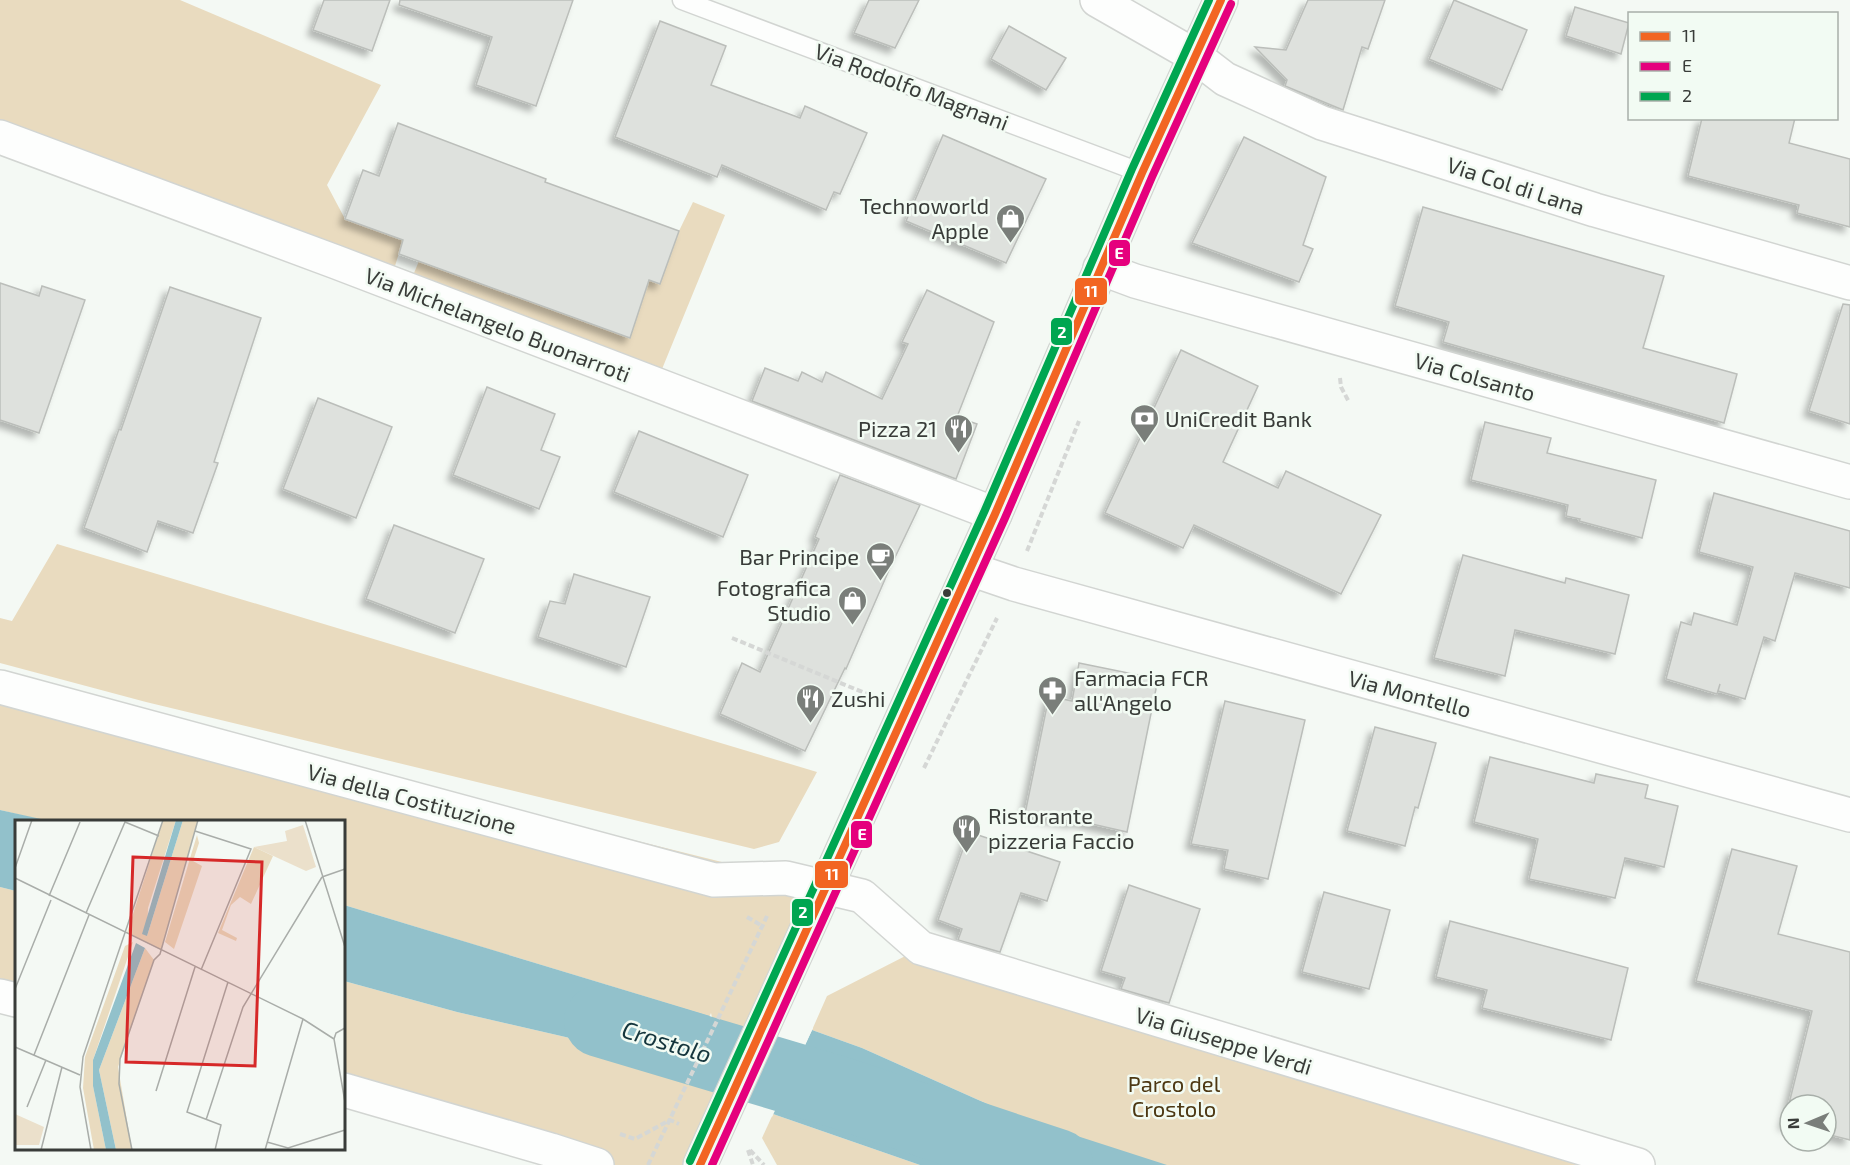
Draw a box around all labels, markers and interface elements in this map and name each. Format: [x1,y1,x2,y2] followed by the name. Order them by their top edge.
[1628,12,1838,120] legend
[1682,24,1696,46] text: 11
[811,37,1013,135] street label: Via Rodolfo Magnani
[1682,54,1692,76] text: E
[1682,84,1692,106] text: 2
[1444,151,1588,219] street label: Via Col di Lana
[860,192,989,243] place label: Technoworld Apple
[994,202,1026,244] shop icon: Technoworld Apple
[1108,239,1131,267] line badge: E
[1114,243,1124,262] text: E
[361,261,635,387] street label: Via Michelangelo Buonarroti
[1074,277,1108,306] line badge: 11
[1084,281,1098,300] text: 11
[1050,317,1073,346] line badge: 2
[1057,322,1067,341] text: 2
[1412,346,1538,406] street label: Via Colsanto
[1128,402,1160,444] bank icon: UniCredit Bank
[1165,405,1312,431] place label: UniCredit Bank
[942,412,974,454] restaurant icon: Pizza 21
[858,415,937,441] place label: Pizza 21
[864,540,896,582] cafe icon: Bar Principe
[739,543,859,569] place label: Bar Principe
[717,574,831,625] place label: Fotografica Studio
[836,584,868,626] shop icon: Fotografica Studio
[941,587,953,599] unlabelled marker
[1074,664,1209,715] place label: Farmacia FCR all'Angelo
[1346,664,1474,722] street label: Via Montello
[1037,674,1069,716] pharmacy icon: Farmacia FCR all'Angelo
[794,682,826,724] restaurant icon: Zushi
[831,685,885,711] place label: Zushi
[305,758,519,838] street label: Via della Costituzione
[988,802,1134,853] place label: Ristorante pizzeria Faccio
[951,812,983,854] restaurant icon: Ristorante pizzeria Faccio
[15,820,345,1150] inset map
[850,820,873,849] line badge: E
[857,824,867,843] text: E
[814,860,849,889] line badge: 11
[825,864,839,883] text: 11
[791,898,814,927] line badge: 2
[798,902,808,921] text: 2
[1133,1001,1315,1079] street label: Via Giuseppe Verdi
[619,1014,715,1068] water label: Crostolo
[1128,1070,1221,1121] park label: Parco del Crostolo
[1778,1093,1838,1153] north arrow
[1783,1117,1802,1130] text: N

